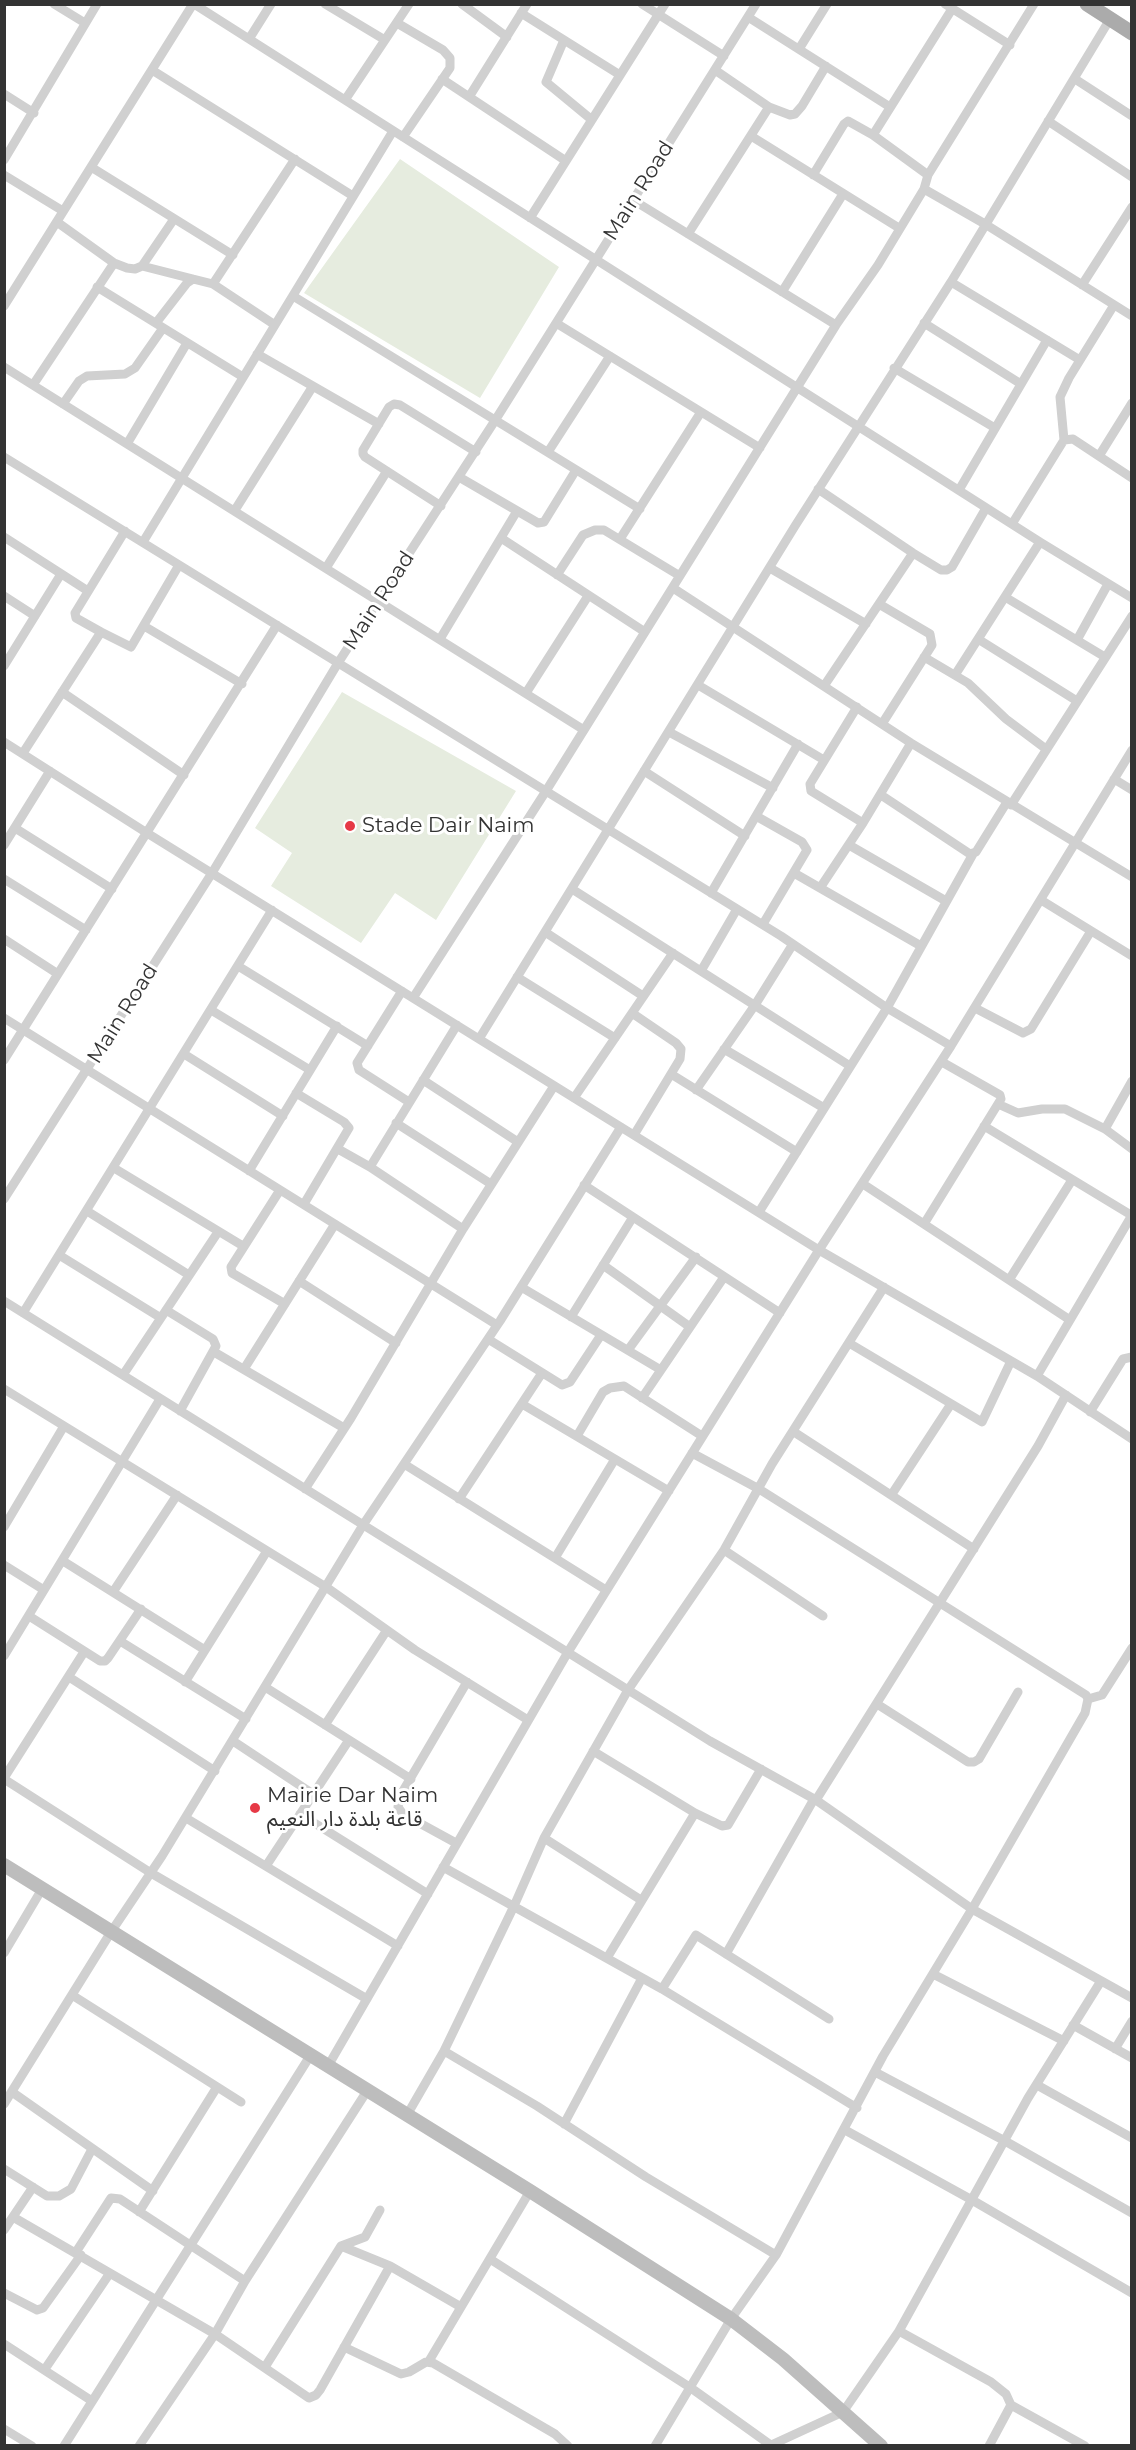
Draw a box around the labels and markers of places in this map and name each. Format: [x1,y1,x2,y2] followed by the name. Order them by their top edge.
[362,813,535,839] place label: Stade Dair Naim
[343,819,357,833] marker: Stade Dair Naim
[267,1783,438,1833] place label: Mairie Dar Naim قاعة بلدة دار النعيم
[248,1801,262,1815] marker: Mairie Dar Naim قاعة بلدة دار النعيم

